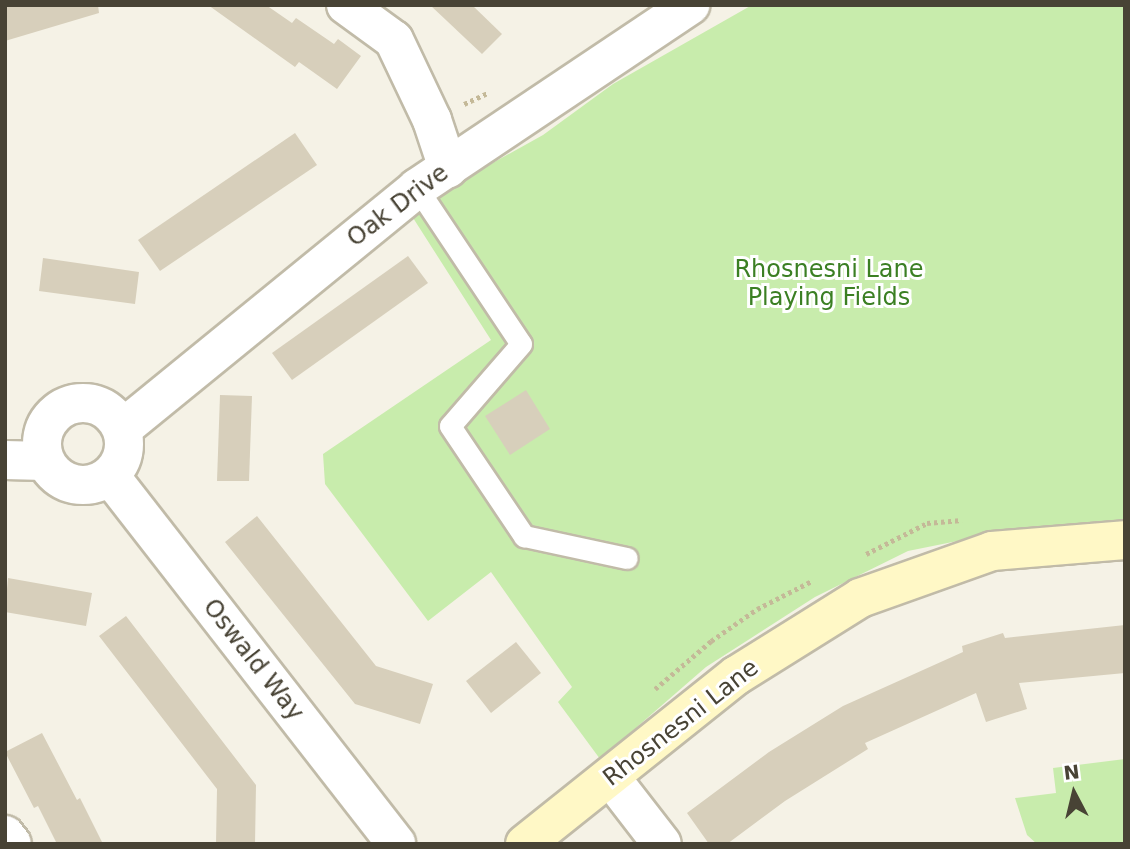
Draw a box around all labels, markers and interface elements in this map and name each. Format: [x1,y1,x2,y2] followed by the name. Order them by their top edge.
[342,159,454,253] street label: Oak Drive
[734,256,924,312] park label: Rhosnesni Lane Playing Fields
[197,593,309,727] street label: Oswald Way
[598,653,764,793] street label: Rhosnesni Lane
[1039,758,1109,828] north arrow
[1062,760,1081,784] text: N

